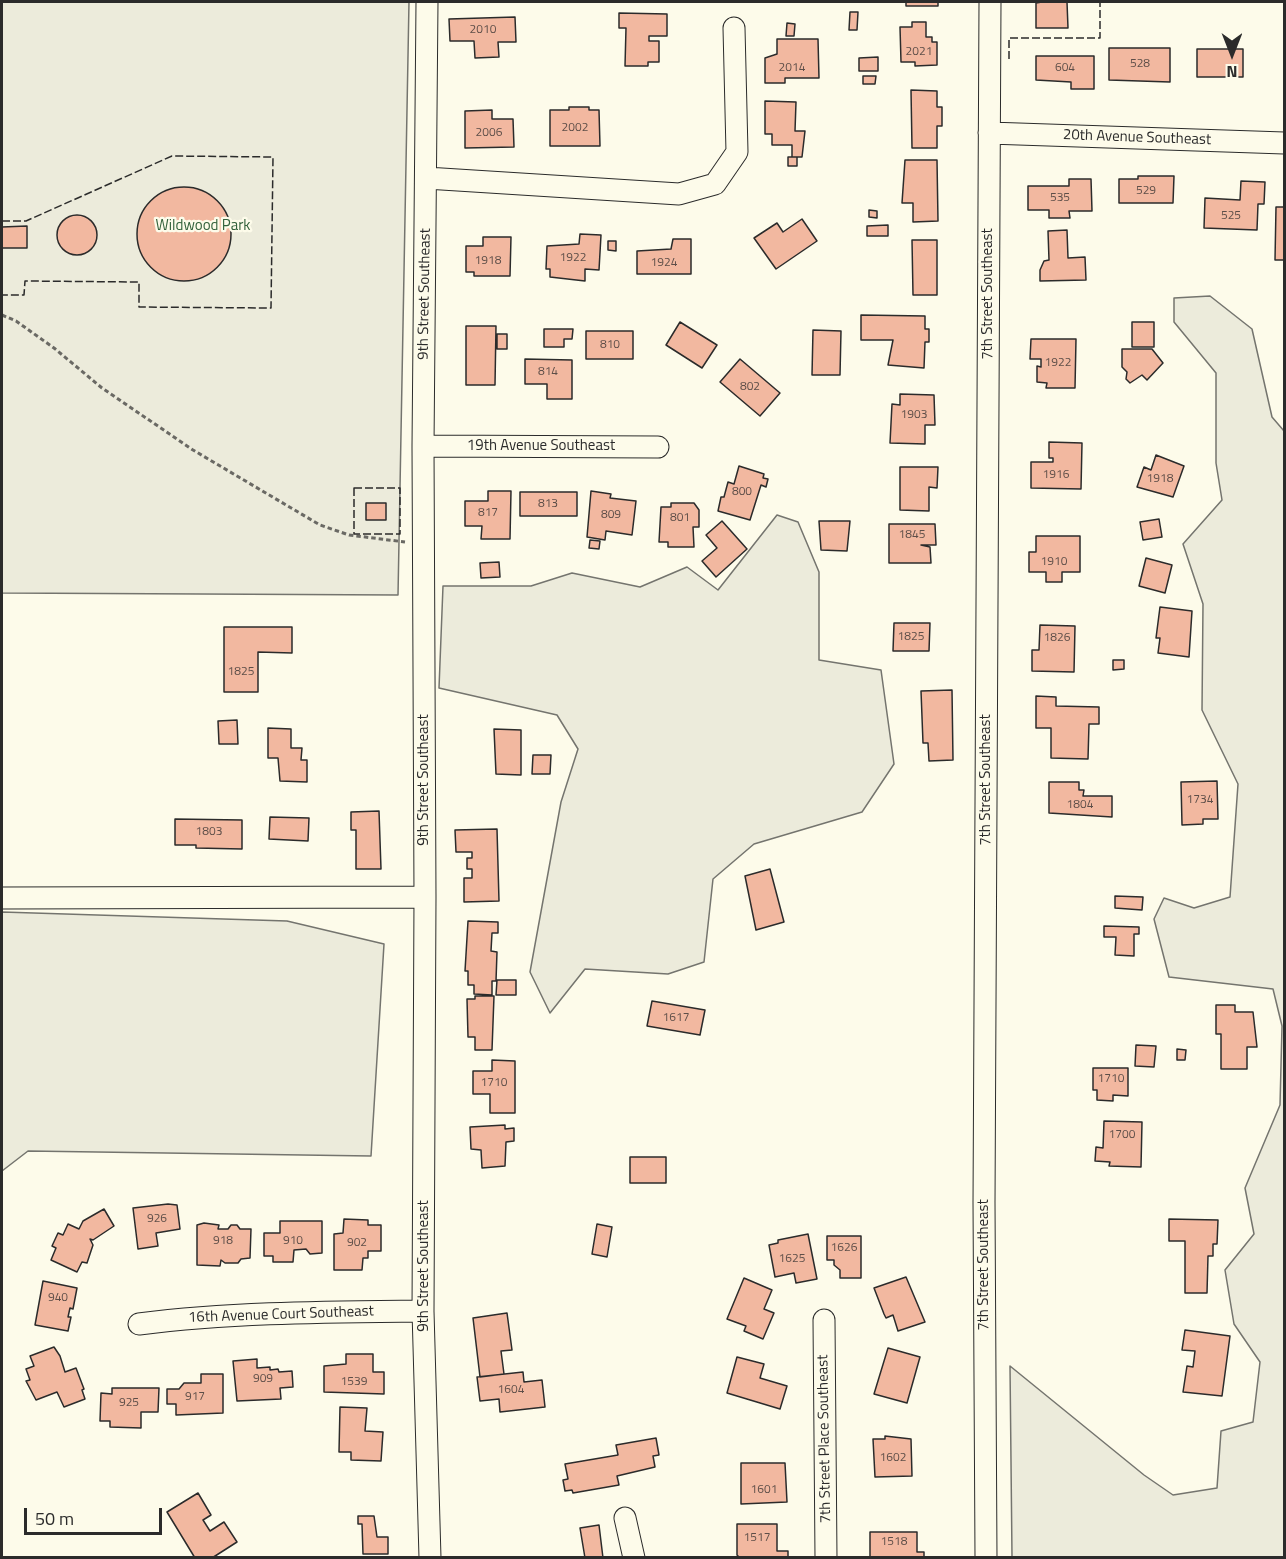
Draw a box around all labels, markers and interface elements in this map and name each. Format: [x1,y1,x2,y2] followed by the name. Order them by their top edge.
[470,23,496,37] house number: 2010
[1202,24,1262,84] north arrow
[906,45,932,59] house number: 2021
[1130,57,1150,71] house number: 528
[1226,60,1238,84] text: N
[779,61,805,75] house number: 2014
[1055,61,1075,75] house number: 604
[562,121,588,135] house number: 2002
[476,126,502,140] house number: 2006
[1063,126,1211,150] street label: 20th Avenue Southeast
[1136,184,1156,198] house number: 529
[1050,191,1070,205] house number: 535
[1221,209,1241,223] house number: 525
[155,217,251,235] park label: Wildwood Park
[415,228,435,360] street label: 9th Street Southeast
[979,228,997,360] street label: 7th Street Southeast
[560,251,586,265] house number: 1922
[475,254,501,268] house number: 1918
[651,256,677,270] house number: 1924
[600,338,620,352] house number: 810
[1045,356,1071,370] house number: 1922
[538,365,558,379] house number: 814
[740,380,760,394] house number: 802
[901,408,927,422] house number: 1903
[467,437,615,455] street label: 19th Avenue Southeast
[1043,468,1069,482] house number: 1916
[1147,472,1173,486] house number: 1918
[732,485,752,499] house number: 800
[538,497,558,511] house number: 813
[478,506,498,520] house number: 817
[601,508,621,522] house number: 809
[670,511,690,525] house number: 801
[899,528,925,542] house number: 1845
[1041,555,1067,569] house number: 1910
[898,630,924,644] house number: 1825
[1044,631,1070,645] house number: 1826
[228,665,254,679] house number: 1825
[415,714,433,846] street label: 9th Street Southeast
[977,714,995,846] street label: 7th Street Southeast
[1187,793,1213,807] house number: 1734
[1067,798,1093,812] house number: 1804
[196,825,222,839] house number: 1803
[663,1011,689,1025] house number: 1617
[1098,1072,1124,1086] house number: 1710
[481,1076,507,1090] house number: 1710
[1109,1128,1135,1142] house number: 1700
[975,1199,993,1331] street label: 7th Street Southeast
[415,1200,433,1332] street label: 9th Street Southeast
[147,1212,167,1226] house number: 926
[213,1234,233,1248] house number: 918
[283,1234,303,1248] house number: 910
[347,1236,367,1250] house number: 902
[831,1241,857,1255] house number: 1626
[779,1252,805,1266] house number: 1625
[48,1291,68,1305] house number: 940
[188,1303,374,1327] street label: 16th Avenue Court Southeast
[815,1354,835,1524] street label: 7th Street Place Southeast
[253,1372,273,1386] house number: 909
[341,1375,367,1389] house number: 1539
[498,1383,524,1397] house number: 1604
[185,1390,205,1404] house number: 917
[119,1396,139,1410] house number: 925
[880,1451,906,1465] house number: 1602
[751,1483,777,1497] house number: 1601
[27,1496,165,1534] scale bar
[35,1505,74,1532] text: 50 m
[744,1531,770,1545] house number: 1517
[881,1535,907,1549] house number: 1518

